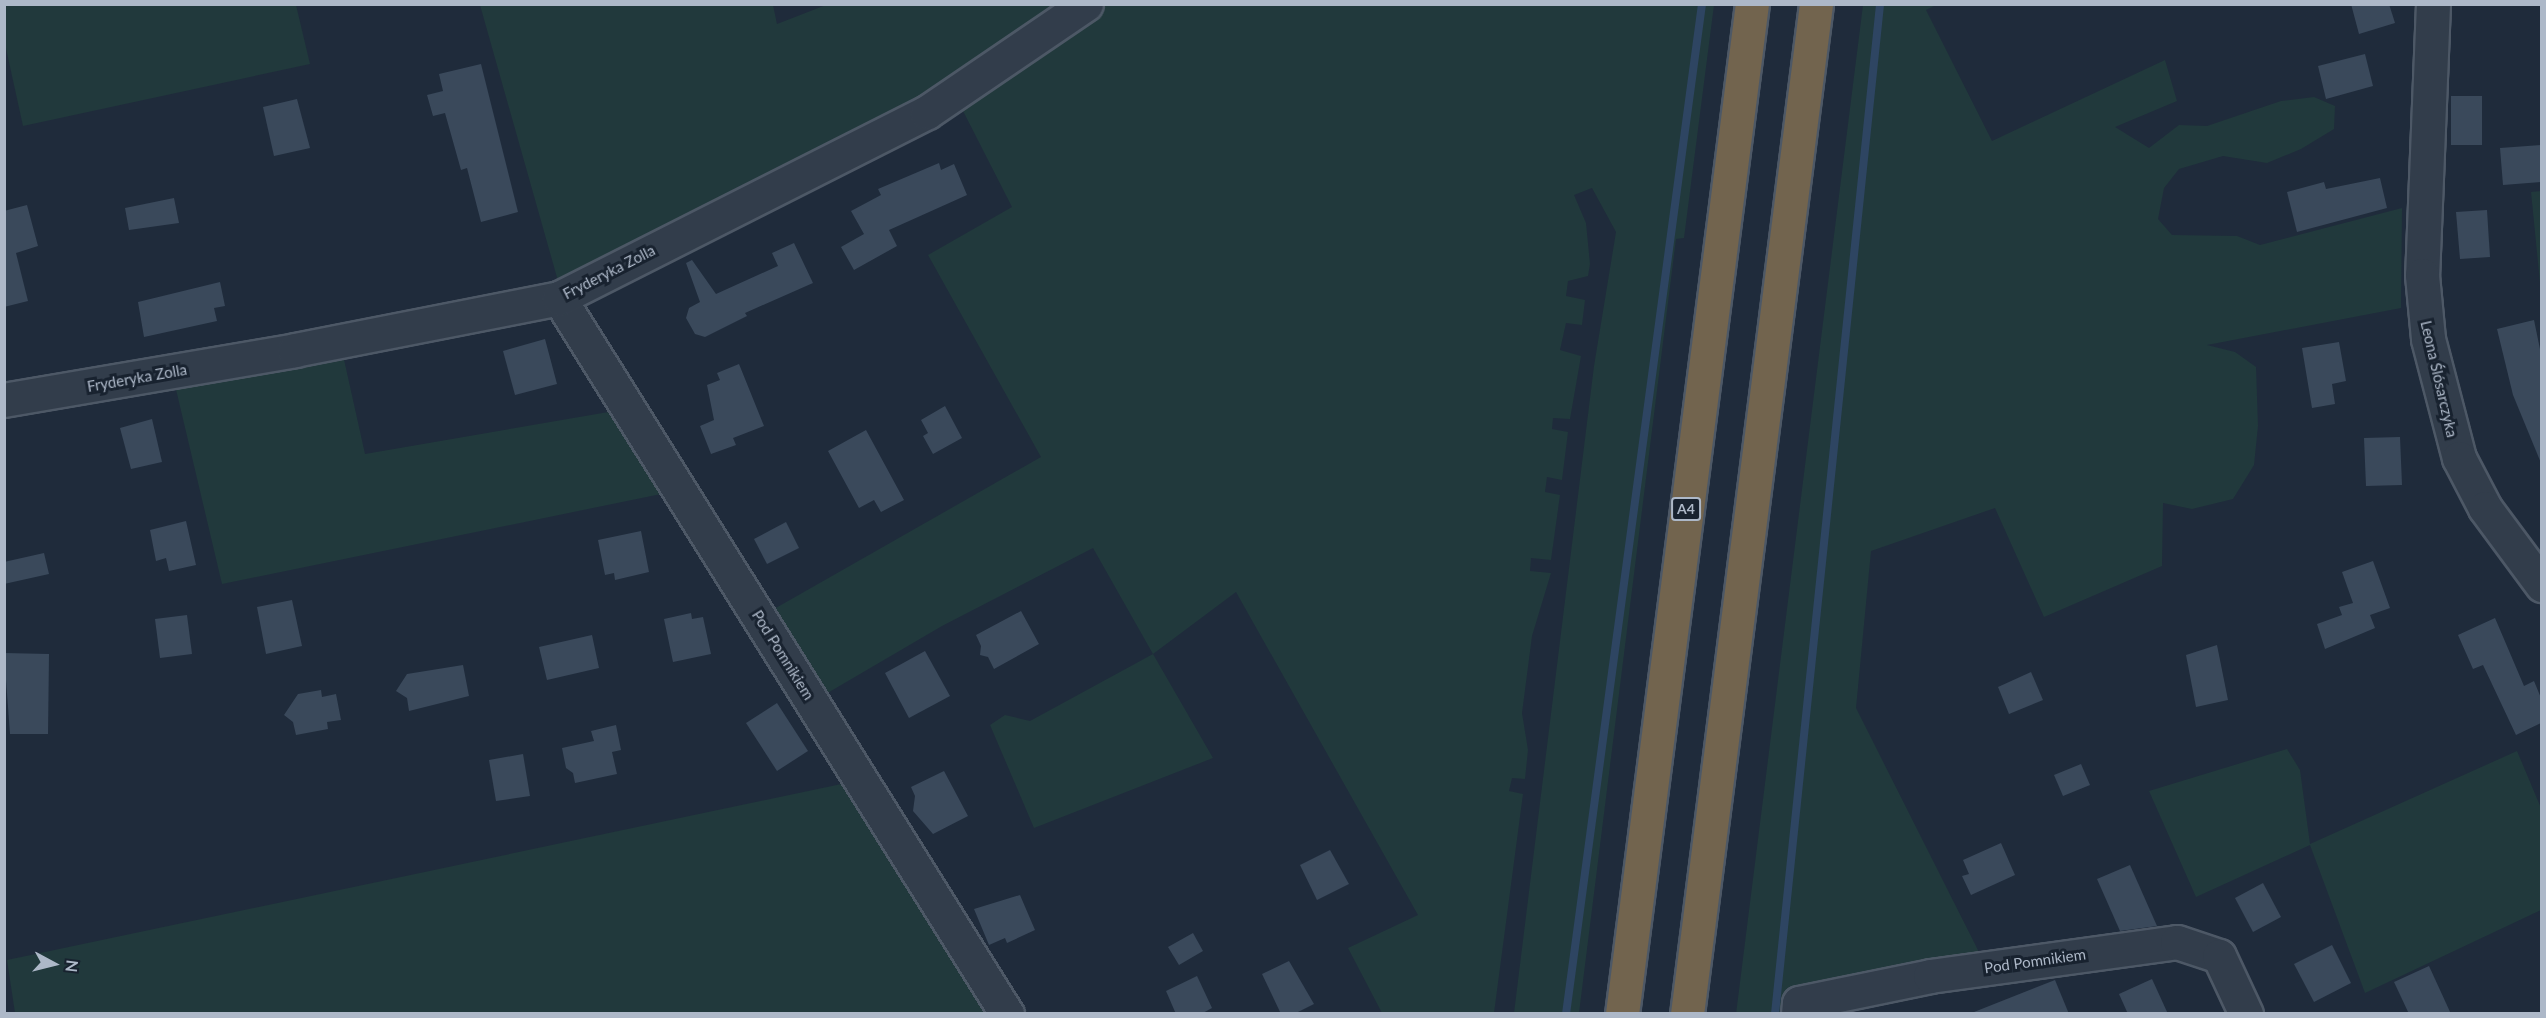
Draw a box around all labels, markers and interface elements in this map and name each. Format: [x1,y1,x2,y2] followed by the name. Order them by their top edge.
[560,241,658,303] street label: Fryderyka Zolla
[2417,319,2461,439] street label: Leona Ślósarczyka
[86,360,188,396] street label: Fryderyka Zolla
[1671,498,1701,520] road number: A4
[748,607,818,703] street label: Pod Pomnikiem
[24,934,84,994] north arrow
[1983,945,2087,977] street label: Pod Pomnikiem
[62,959,83,974] text: N

